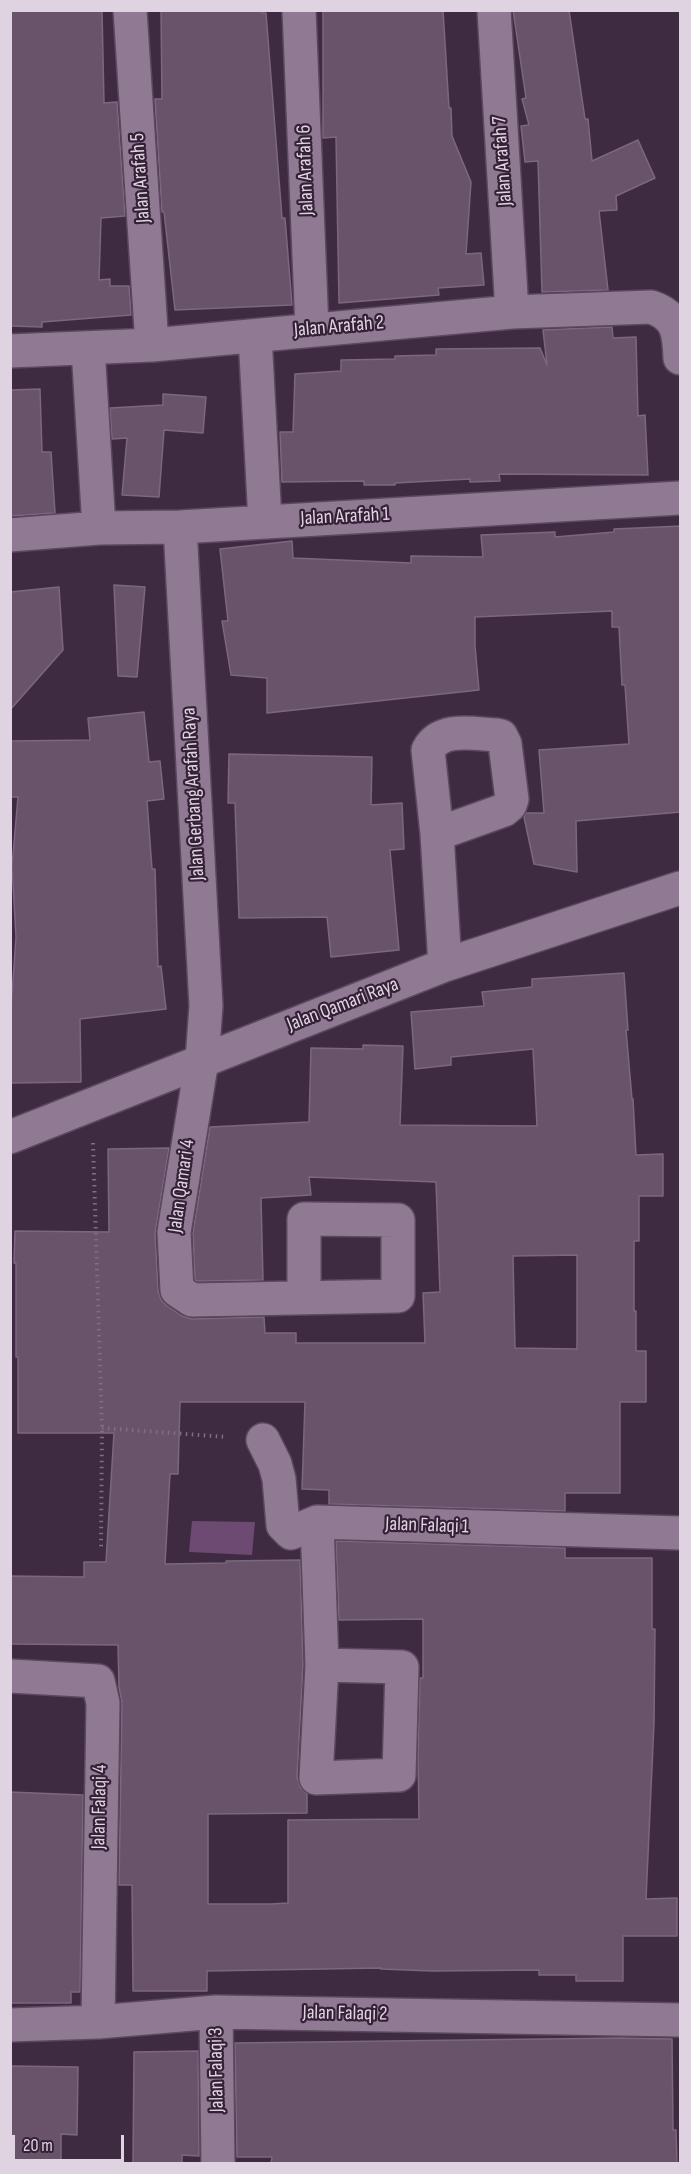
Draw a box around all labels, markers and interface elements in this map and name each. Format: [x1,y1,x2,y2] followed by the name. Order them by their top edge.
[488,115,518,207] street label: Jalan Arafah 7
[292,124,320,216] street label: Jalan Arafah 6
[126,132,156,224] street label: Jalan Arafah 5
[293,311,385,343] street label: Jalan Arafah 2
[300,503,390,531] street label: Jalan Arafah 1
[177,707,211,881] street label: Jalan Gerbang Arafah Raya
[284,973,402,1037] street label: Jalan Qamari Raya
[164,1138,200,1234] street label: Jalan Qamari 4
[385,1513,469,1539] street label: Jalan Falaqi 1
[87,1764,113,1850] street label: Jalan Falaqi 4
[302,2001,388,2027] street label: Jalan Falaqi 2
[204,2027,230,2113] street label: Jalan Falaqi 3
[15,2123,128,2161] scale bar
[23,2135,53,2156] text: 20 m

